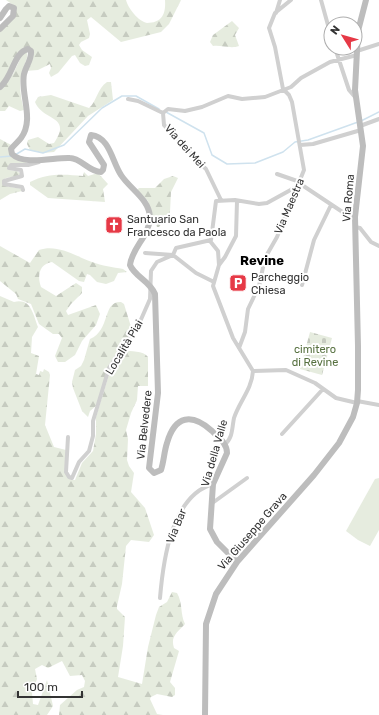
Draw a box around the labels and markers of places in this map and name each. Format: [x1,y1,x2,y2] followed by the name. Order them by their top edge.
[127,213,226,239] place label: Santuario San Francesco da Paola
[104,215,124,235] church icon: Santuario San Francesco da Paola
[251,271,309,297] place label: Parcheggio Chiesa
[228,273,248,293] parking icon: Parcheggio Chiesa

